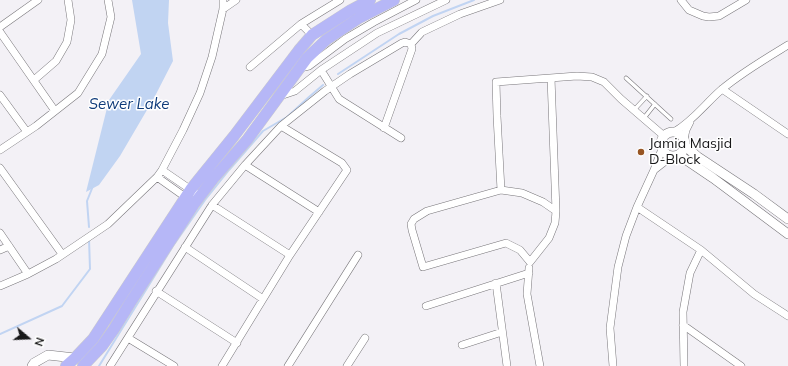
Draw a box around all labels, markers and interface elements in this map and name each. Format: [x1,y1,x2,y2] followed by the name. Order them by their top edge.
[89,95,169,113] water label: Sewer Lake
[649,136,732,168] place label: Jamia Masjid D-Block
[636,147,646,157] marker: Jamia Masjid D-Block
[8,318,48,358] north arrow
[31,336,47,348] text: N

